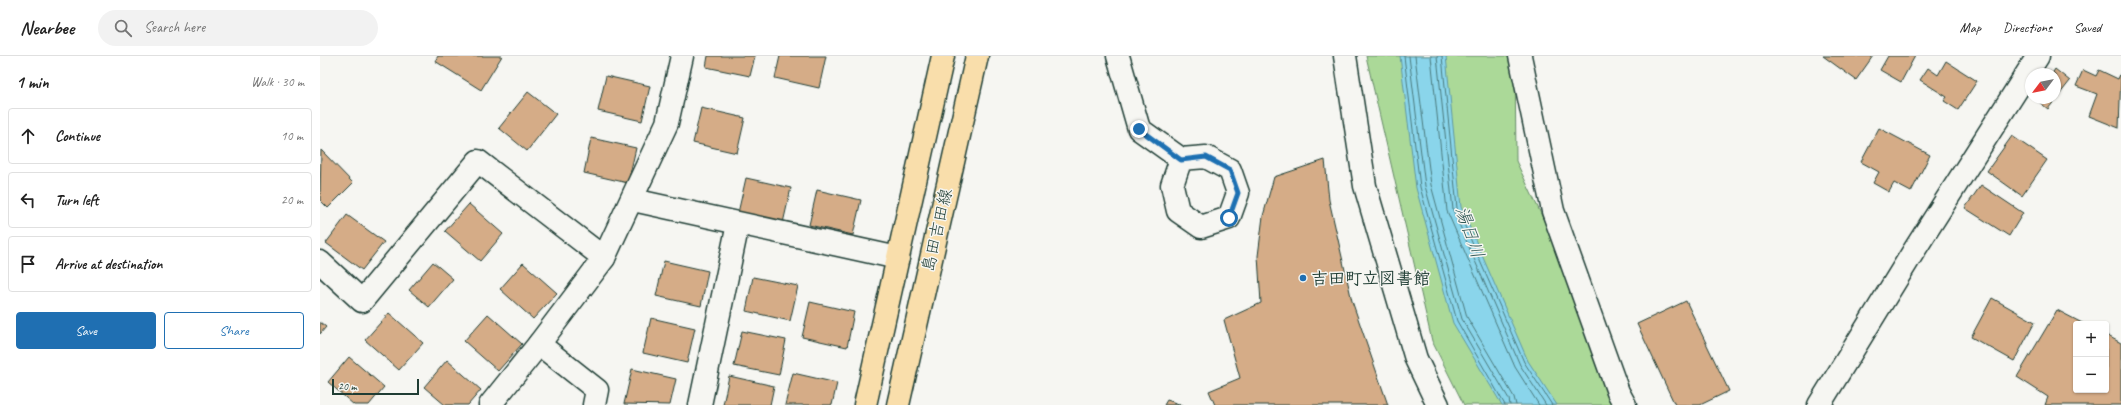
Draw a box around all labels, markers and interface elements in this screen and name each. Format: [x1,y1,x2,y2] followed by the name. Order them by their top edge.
[98,10,378,46] search box
[20,16,74,40] text: Nearbee
[112,17,134,39] icon: search
[144,18,205,37] text: Search here
[1960,19,1981,36] text: Map
[2003,19,2052,36] text: Directions
[2074,19,2101,36] text: Saved
[2025,68,2061,104] north arrow
[16,72,49,93] text: 1 min
[251,74,304,90] text: Walk · 30 m
[1130,120,1148,138] route end
[17,125,39,147] icon: ahead
[55,127,100,146] text: Continue
[281,128,303,144] text: 10 m
[917,186,957,274] street label: 島田吉田線
[17,189,39,211] icon: left
[55,191,98,210] text: Turn left
[281,192,303,208] text: 20 m
[1451,203,1489,261] water label: 湯日川
[1220,209,1238,227] route start
[17,253,39,275] icon: arrive
[55,255,162,274] text: Arrive at destination
[1311,268,1430,289] place label: 吉田町立図書館
[1298,273,1308,283] marker: 吉田町立図書館
[16,312,156,349] button: Save
[164,312,304,349] button: Share
[2073,321,2109,393] map controls
[2073,321,2109,357] button: +
[2073,357,2109,393] button: −
[332,377,419,396] scale bar
[338,379,357,393] text: 20 m

